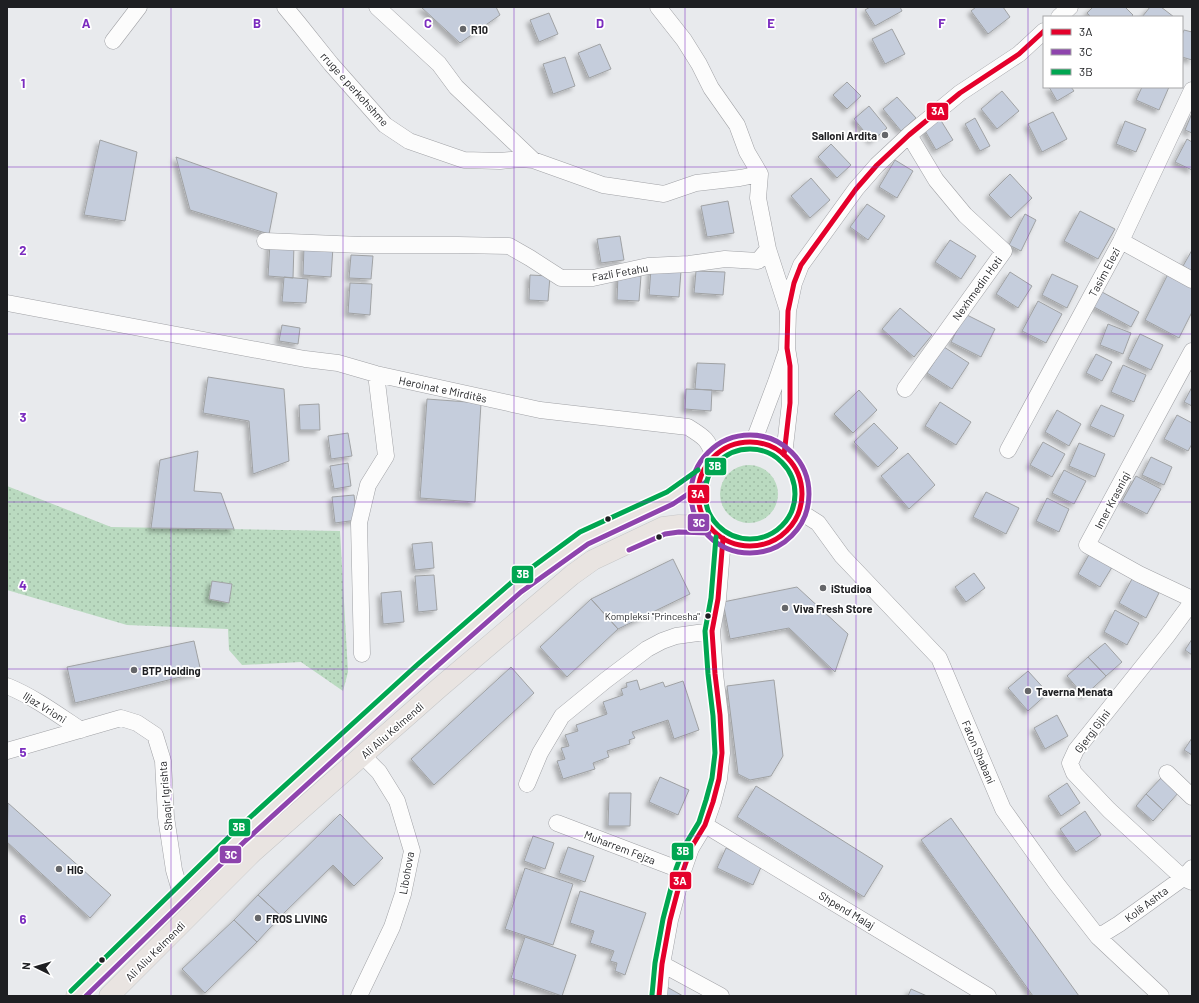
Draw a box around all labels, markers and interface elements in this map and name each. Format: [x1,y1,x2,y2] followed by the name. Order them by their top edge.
[82,15,91,31] text: A
[253,15,261,31] text: B
[424,15,432,31] text: C
[596,15,604,31] text: D
[767,15,775,31] text: E
[938,15,946,31] text: F
[1043,16,1183,88] legend
[471,23,488,36] place label: R10
[458,24,468,34] marker: R10
[1079,24,1092,38] text: 3A
[1079,44,1092,58] text: 3C
[318,49,392,129] street label: rruge e perkohshme
[1079,64,1093,78] text: 3B
[21,75,25,91] text: 1
[926,102,949,121] line badge: 3A
[931,104,945,117] text: 3A
[812,129,877,142] place label: Salloni Ardita
[880,130,890,140] marker: Salloni Ardita
[19,242,27,258] text: 2
[1086,245,1122,299] street label: Tasim Elezi
[949,253,1005,323] street label: Nexhmedin Hoti
[591,261,649,283] street label: Fazli Fetahu
[398,373,488,405] street label: Heroinat e Mirditës
[19,409,27,425] text: 3
[704,457,727,476] line badge: 3B
[709,459,722,472] text: 3B
[1091,469,1133,531] street label: Imer Krasniqi
[687,484,710,504] line badge: 3A
[691,487,705,500] text: 3A
[687,513,710,532] line badge: 3C
[603,514,613,524] unlabelled marker
[693,516,706,529] text: 3C
[654,532,664,542] unlabelled marker
[511,565,534,584] line badge: 3B
[517,567,530,580] text: 3B
[19,577,27,593] text: 4
[831,582,872,595] place label: iStudioa
[818,583,828,593] marker: iStudioa
[793,602,873,615] place label: Viva Fresh Store
[780,603,790,613] marker: Viva Fresh Store
[605,610,700,622] place label: Kompleksi "Princesha"
[703,611,713,621] marker: Kompleksi "Princesha"
[142,664,201,677] place label: BTP Holding
[129,665,139,675] marker: BTP Holding
[1036,685,1113,698] place label: Taverna Menata
[1023,686,1033,696] marker: Taverna Menata
[21,689,69,726] street label: Iljaz Vrioni
[358,699,426,761] street label: Ali Aliu Kelmendi
[1071,707,1113,755] street label: Gjergj Gjini
[960,718,998,786] street label: Faton Shabani
[19,744,27,760] text: 5
[155,761,175,831] street label: Shaqir Igrishta
[228,818,251,837] line badge: 3B
[233,820,246,833] text: 3B
[583,827,657,867] street label: Muharrem Fejza
[671,842,694,861] line badge: 3B
[677,844,690,857] text: 3B
[219,845,242,864] line badge: 3C
[225,848,238,861] text: 3C
[396,851,416,895] street label: Libohova
[67,863,84,876] place label: HIG
[54,864,64,874] marker: HIG
[669,871,692,890] line badge: 3A
[673,874,687,887] text: 3A
[1122,884,1170,924] street label: Kolë Ashta
[817,888,877,932] street label: Shpend Malaj
[20,911,27,927] text: 6
[266,912,328,925] place label: FROS LIVING
[253,913,263,923] marker: FROS LIVING
[123,918,188,983] street label: Ali Aliu Kelmendi
[16,947,56,987] north arrow
[97,955,107,965] unlabelled marker
[19,962,32,970] text: N

